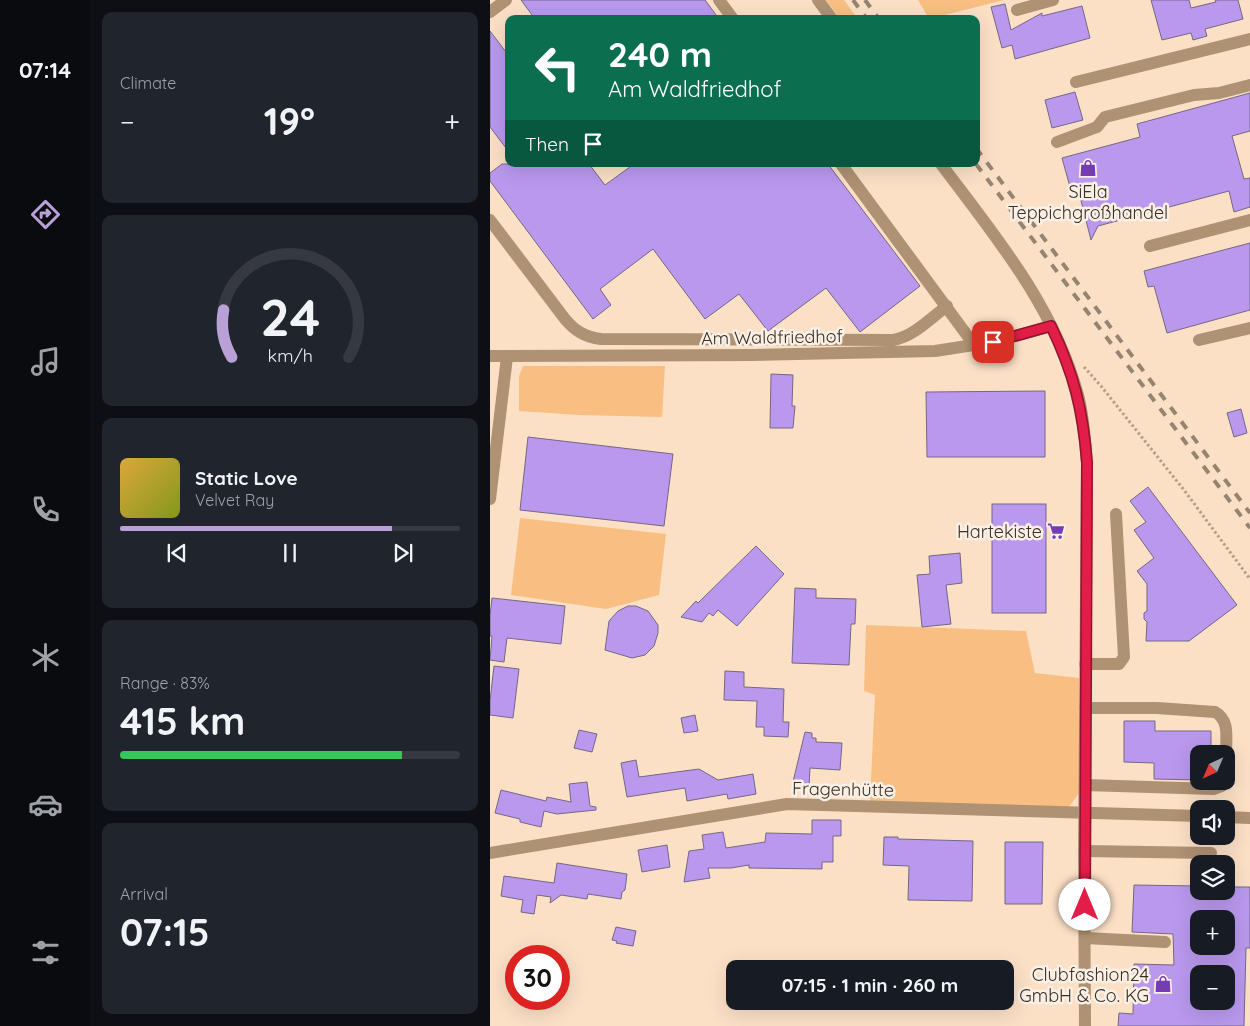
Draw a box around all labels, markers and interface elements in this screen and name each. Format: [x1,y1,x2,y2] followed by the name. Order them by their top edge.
[608,32,712,76] text: 240 m
[525,35,590,100] icon: left
[19,56,71,84] text: 07:14
[120,73,176,93] text: Climate
[608,75,781,103] text: Am Waldfriedhof
[264,97,315,145] text: 19°
[120,104,135,139] text: −
[444,104,460,139] text: +
[579,130,607,158] icon: arrive
[525,132,569,156] text: Then
[1078,158,1098,178] shop icon: SiEla Teppichgroßhandel
[1008,180,1168,224] place label: SiEla Teppichgroßhandel
[28,197,63,232] icon: directions
[260,284,320,349] text: 24
[972,321,1014,363] pin
[701,324,844,350] street label: Am Waldfriedhof
[979,328,1007,356] icon: arrive
[28,344,63,379] icon: music
[267,344,313,366] text: km/h
[195,466,298,490] text: Static Love
[195,490,274,510] text: Velvet Ray
[28,492,63,527] icon: phone
[957,520,1042,543] place label: Hartekiste
[1046,521,1066,541] supermarket icon: Hartekiste
[163,539,191,567] icon: previous
[276,539,304,567] icon: pause
[389,539,417,567] icon: next
[28,640,63,675] icon: climate
[120,673,210,693] text: Range · 83%
[120,697,245,745] text: 415 km
[1190,745,1235,790] north arrow
[1190,745,1235,1010] map controls
[792,777,894,801] street label: Fragenhütte
[28,787,63,822] icon: car
[1190,800,1235,845] button: sound
[1190,855,1235,900] button: layers
[1058,878,1110,930] position arrow
[120,884,168,904] text: Arrival
[120,908,210,956] text: 07:15
[1190,910,1235,955] button: +
[28,935,63,970] icon: filters
[505,945,570,1010] speed limit sign: 30
[1019,963,1149,1007] place label: Clubfashion24 GmbH & Co. KG
[1190,965,1235,1010] button: −
[782,973,958,997] text: 07:15 · 1 min · 260 m
[1153,974,1173,994] shop icon: Clubfashion24 GmbH & Co. KG

